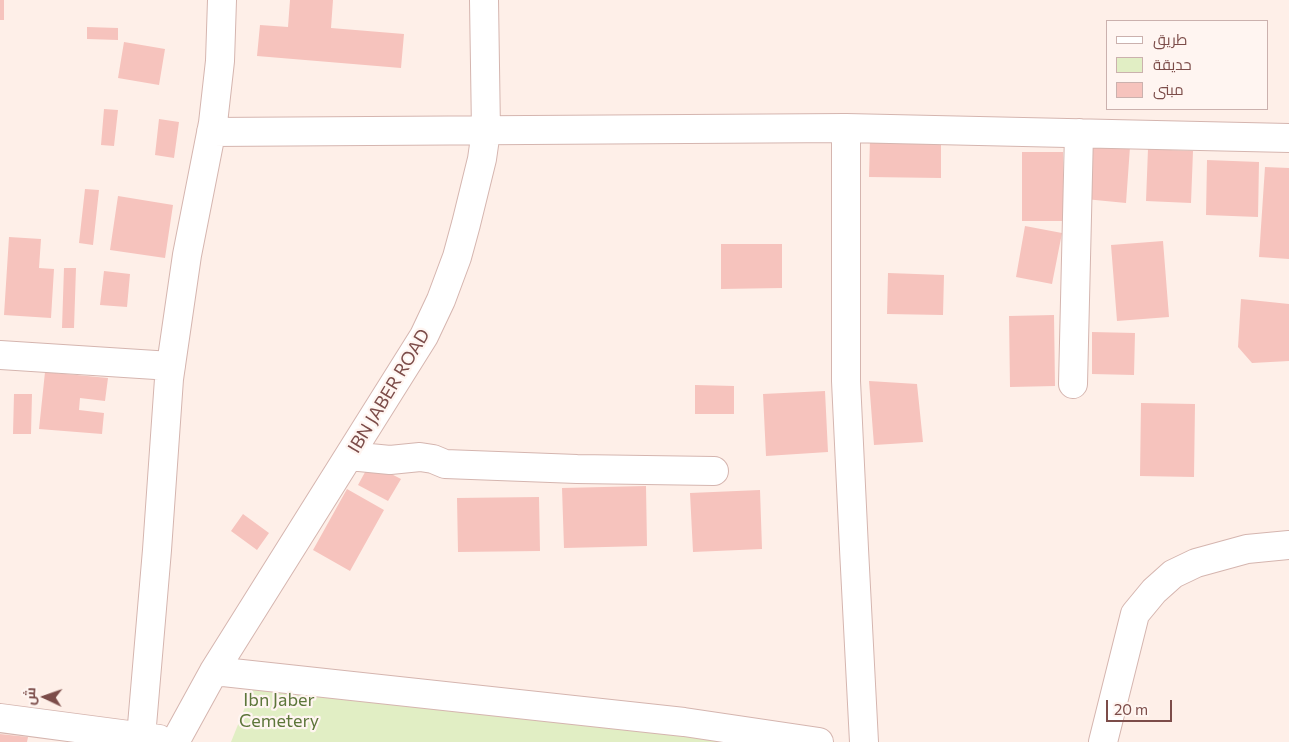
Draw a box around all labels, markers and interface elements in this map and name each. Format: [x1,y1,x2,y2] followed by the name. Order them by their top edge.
[1106,20,1269,110] legend
[1153,30,1187,48] text: طريق
[1153,55,1192,73] text: حديقة
[1153,80,1184,98] text: مبنى
[343,325,435,457] street label: IBN JABER ROAD
[20,672,70,722] north arrow
[21,687,38,706] text: ش
[239,689,319,732] park label: Ibn Jaber Cemetery
[1109,690,1175,722] scale bar
[1114,700,1148,718] text: 20 m

